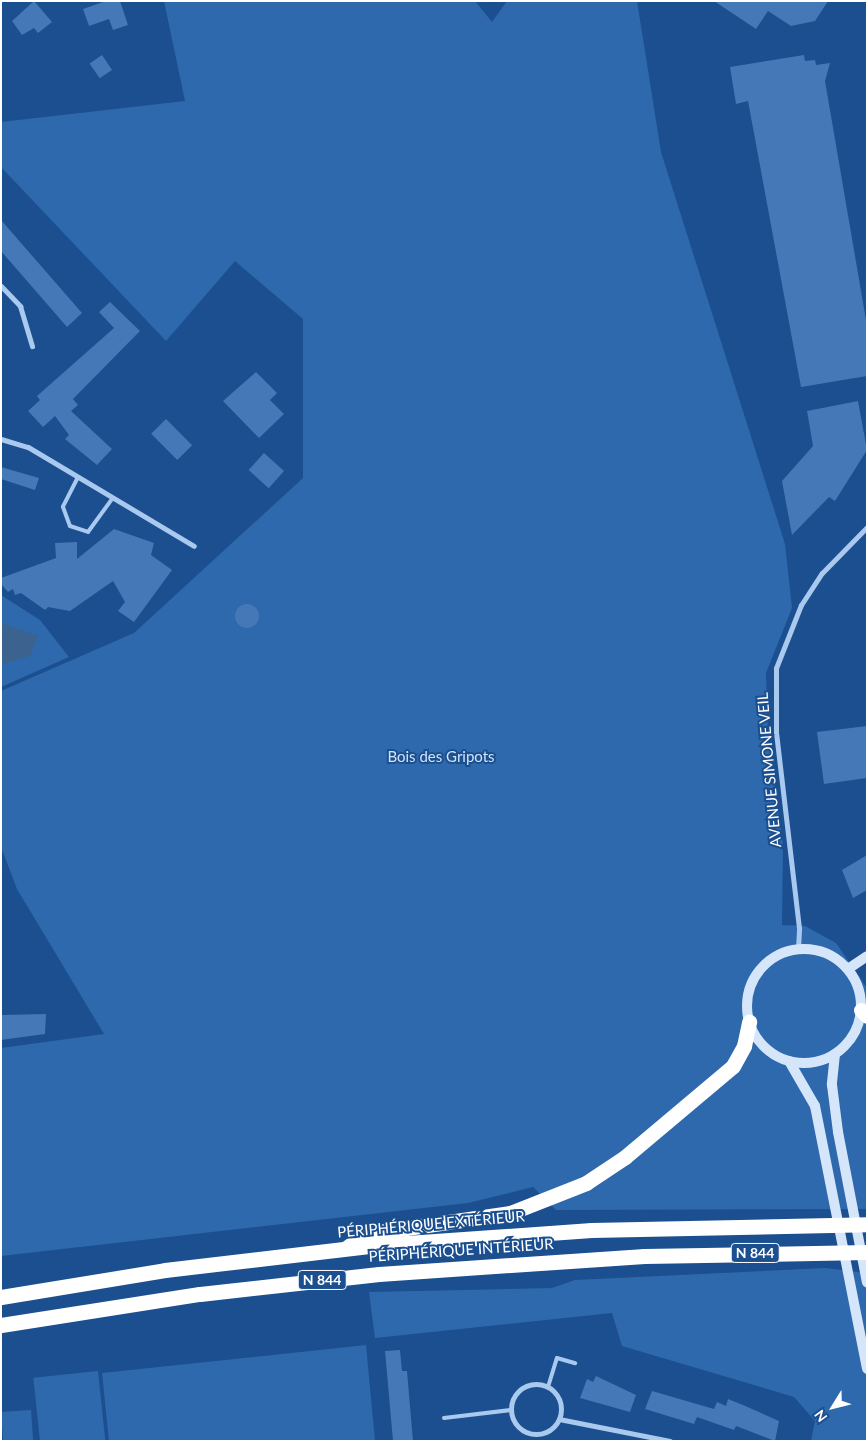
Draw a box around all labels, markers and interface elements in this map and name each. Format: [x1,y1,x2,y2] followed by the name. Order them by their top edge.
[753,691,785,849] street label: AVENUE SIMONE VEIL
[387,748,495,766] park label: Bois des Gripots
[337,1207,525,1241] street label: PÉRIPHÉRIQUE EXTÉRIEUR
[368,1235,554,1265] street label: PÉRIPHÉRIQUE INTÉRIEUR
[730,1242,780,1264] road number: N 844
[297,1268,347,1292] road number: N 844
[808,1382,858,1432] north arrow
[810,1407,831,1425] text: N

